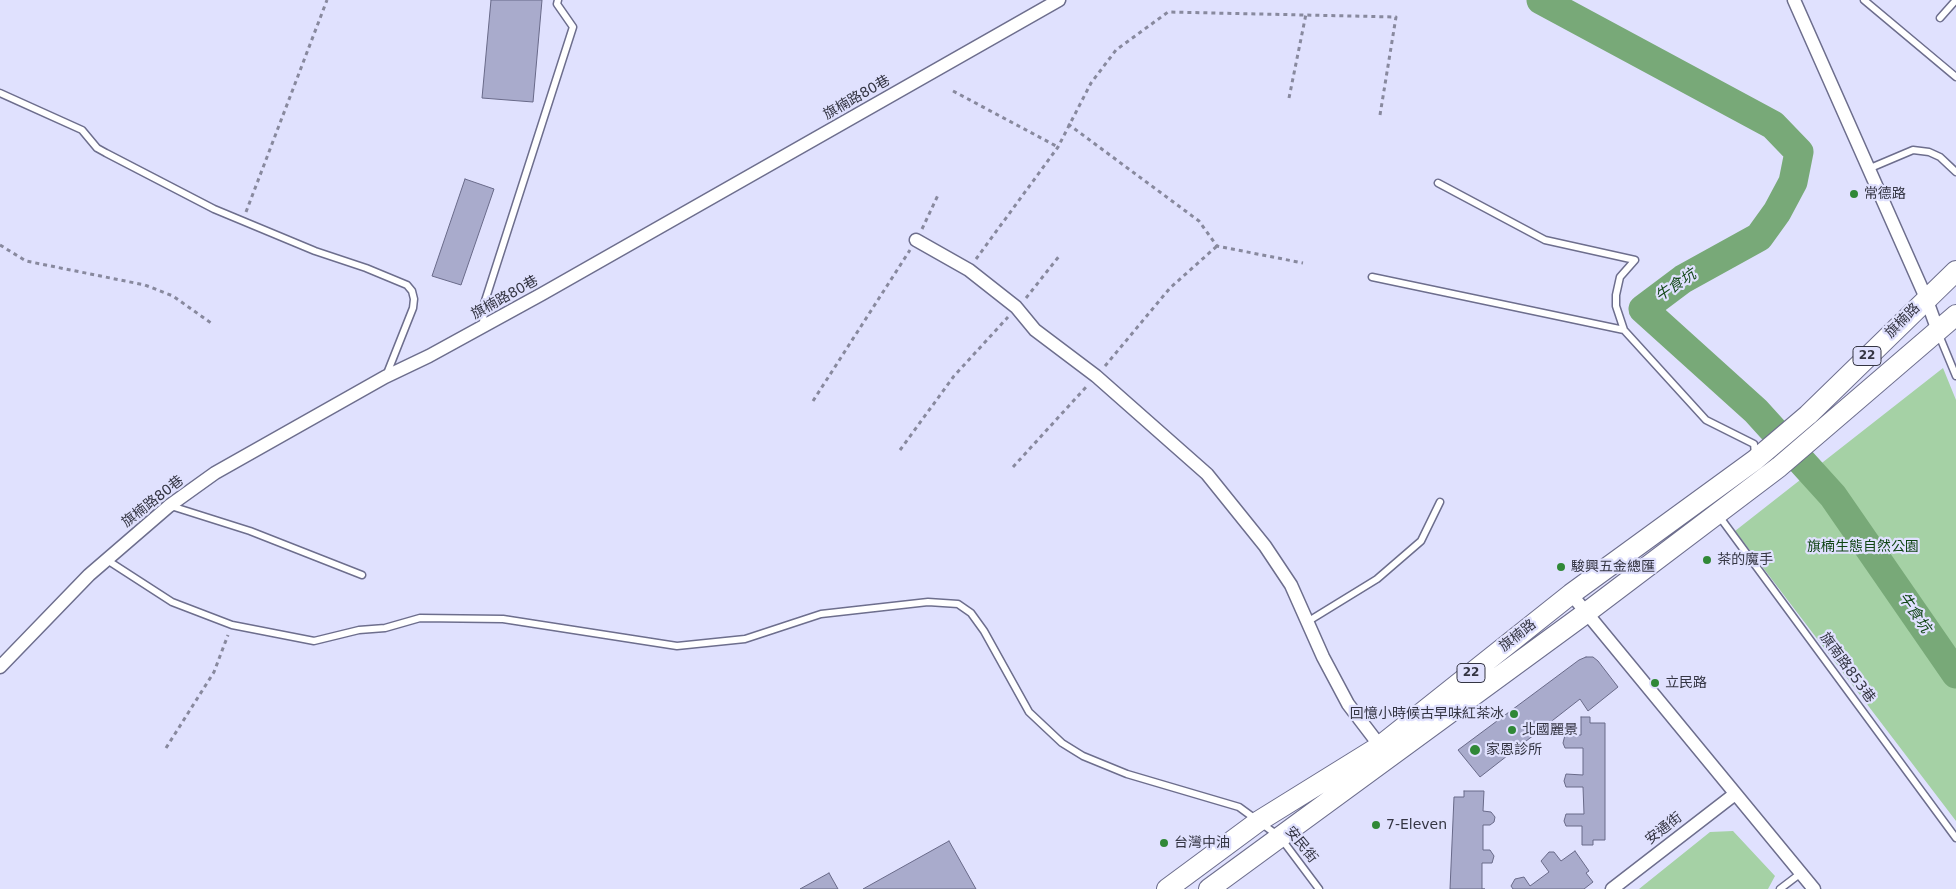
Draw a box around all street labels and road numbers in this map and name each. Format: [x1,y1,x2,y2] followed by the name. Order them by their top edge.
[821,72,893,124] street label: 旗楠路80巷
[469,273,541,323] street label: 旗楠路80巷
[1882,300,1924,342] street label: 旗楠路
[1853,346,1881,366] road number: 22
[119,473,187,531] street label: 旗楠路80巷
[1496,616,1540,656] street label: 旗楠路
[1816,630,1878,706] street label: 旗南路853巷
[1457,664,1485,682] road number: 22
[1642,809,1686,849] street label: 安通街
[1281,823,1321,867] street label: 安民街

